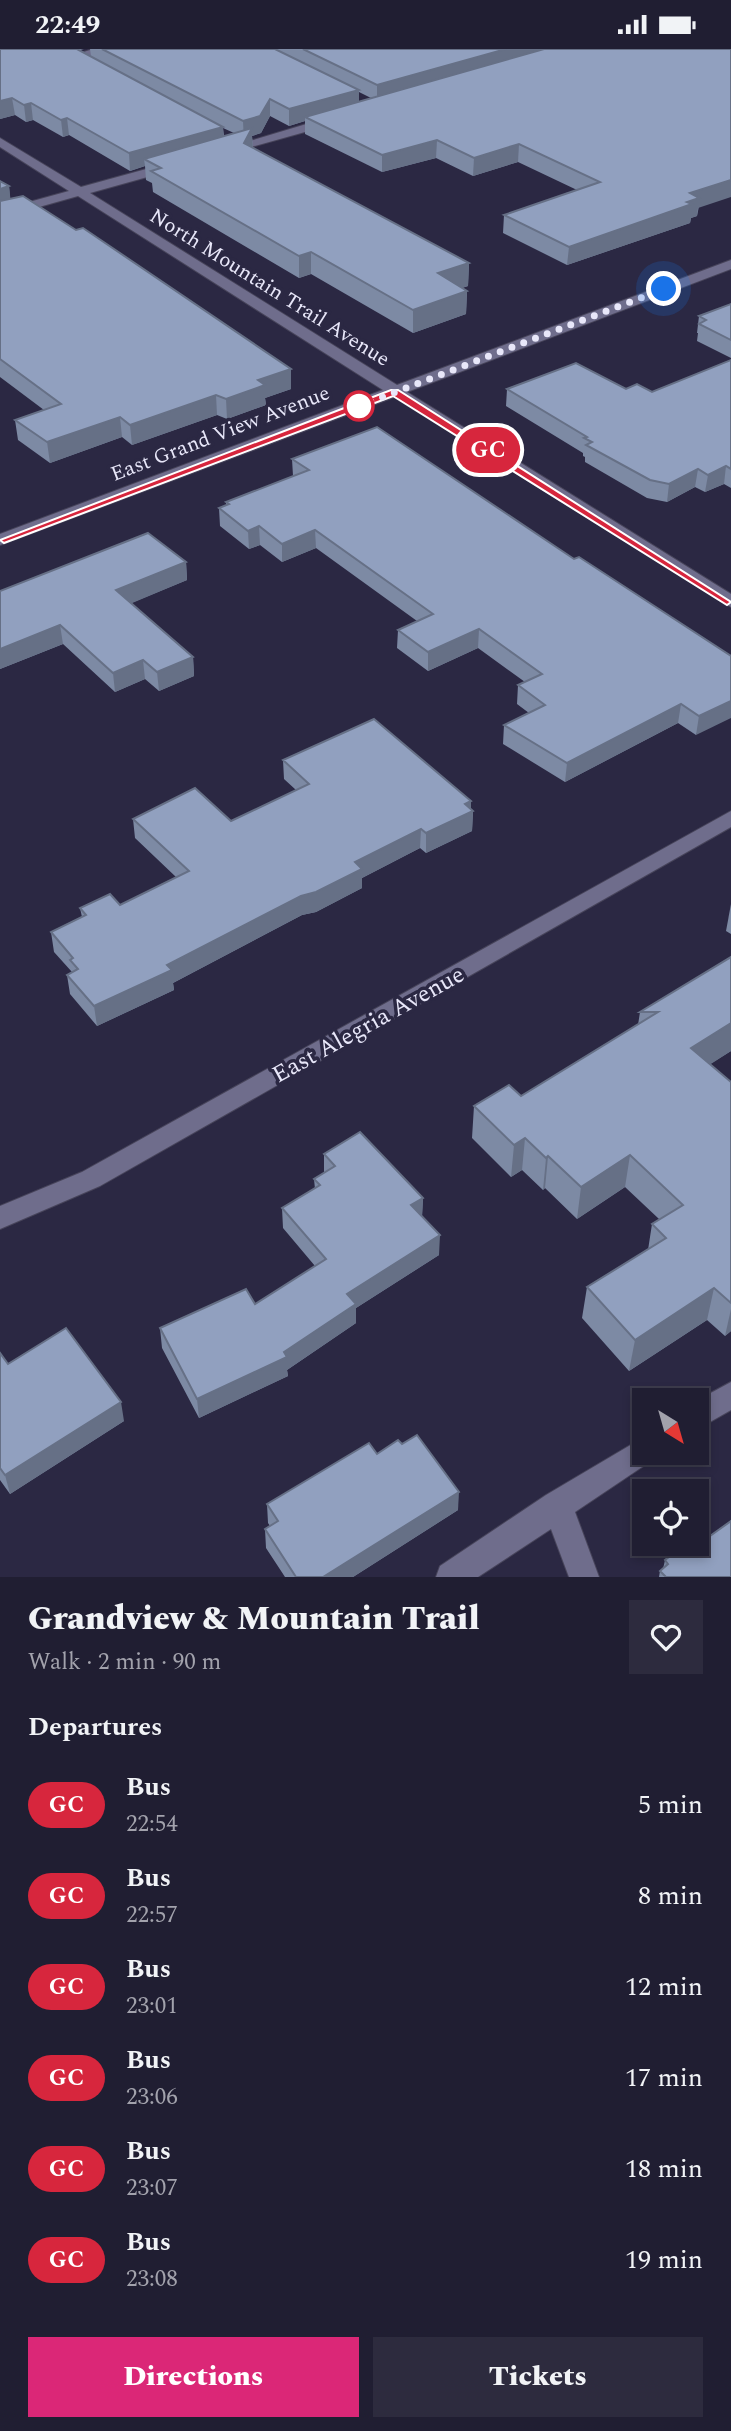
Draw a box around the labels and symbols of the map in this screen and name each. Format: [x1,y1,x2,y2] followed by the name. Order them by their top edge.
[143,201,396,375] street label: North Mountain Trail Avenue
[646,271,681,306] your location
[106,377,335,491] street label: East Grand View Avenue
[344,391,374,421] unlabelled marker
[456,427,520,473] line badge: GC
[266,957,471,1093] street label: East Alegria Avenue
[632,1388,709,1465] north arrow

